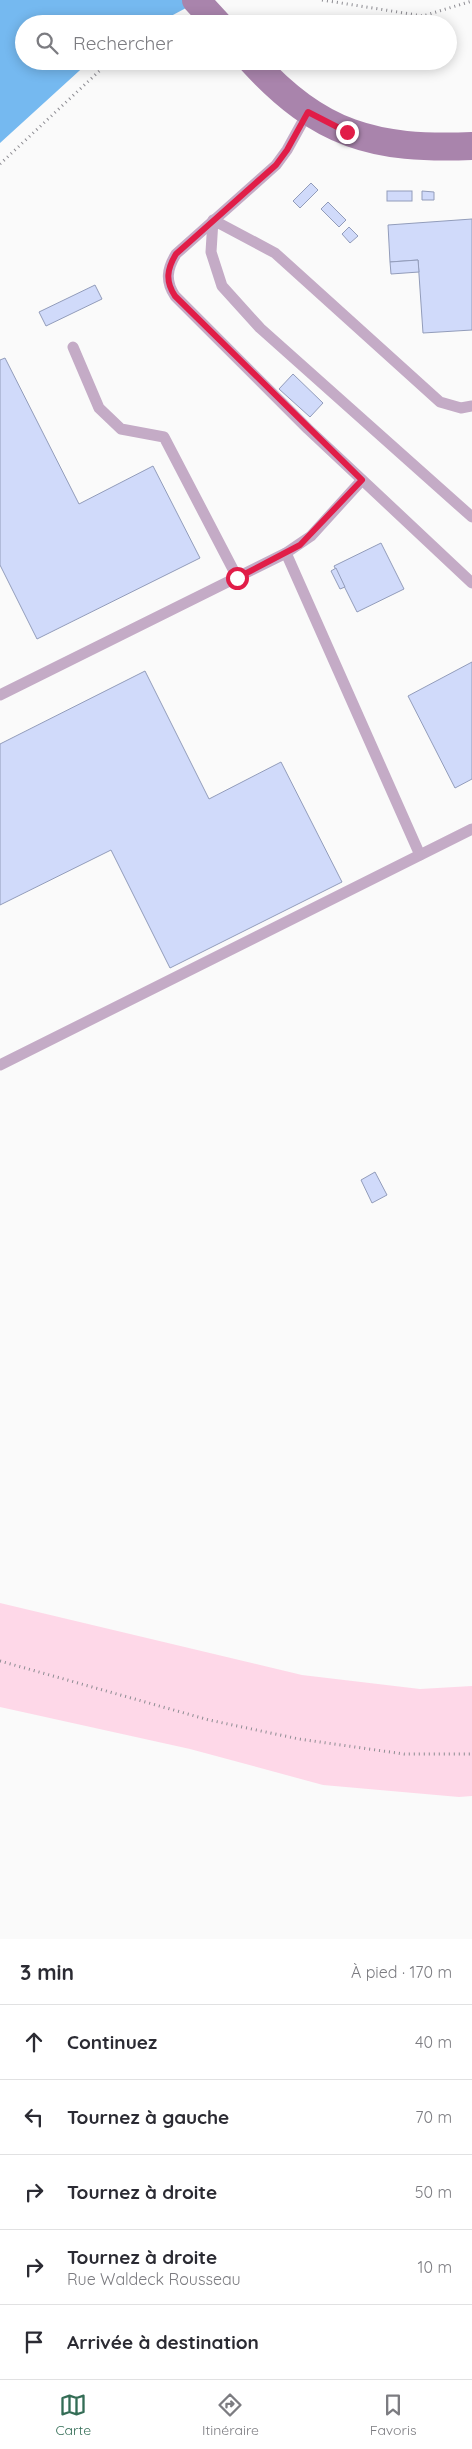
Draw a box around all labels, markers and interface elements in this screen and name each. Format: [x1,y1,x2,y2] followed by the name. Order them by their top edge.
[15,15,457,70] search box
[33,29,61,57] icon: search
[73,31,173,55] text: Rechercher
[336,121,359,144] route end
[226,567,249,590] route start
[20,1959,74,1985] text: 3 min
[351,1962,452,1982] text: À pied · 170 m
[20,2028,48,2056] icon: ahead
[67,2030,157,2054] text: Continuez
[415,2032,452,2052] text: 40 m
[20,2103,48,2131] icon: left
[67,2105,229,2129] text: Tournez à gauche
[415,2107,452,2127] text: 70 m
[20,2178,48,2206] icon: right
[67,2180,217,2204] text: Tournez à droite
[415,2182,452,2202] text: 50 m
[67,2245,217,2269] text: Tournez à droite
[20,2253,48,2281] icon: right
[418,2257,452,2277] text: 10 m
[67,2269,241,2289] text: Rue Waldeck Rousseau
[20,2328,48,2356] icon: arrive
[67,2330,259,2354] text: Arrivée à destination
[55,2391,91,2439] tab: Carte
[202,2391,259,2439] tab: Itinéraire
[370,2391,417,2439] tab: Favoris

